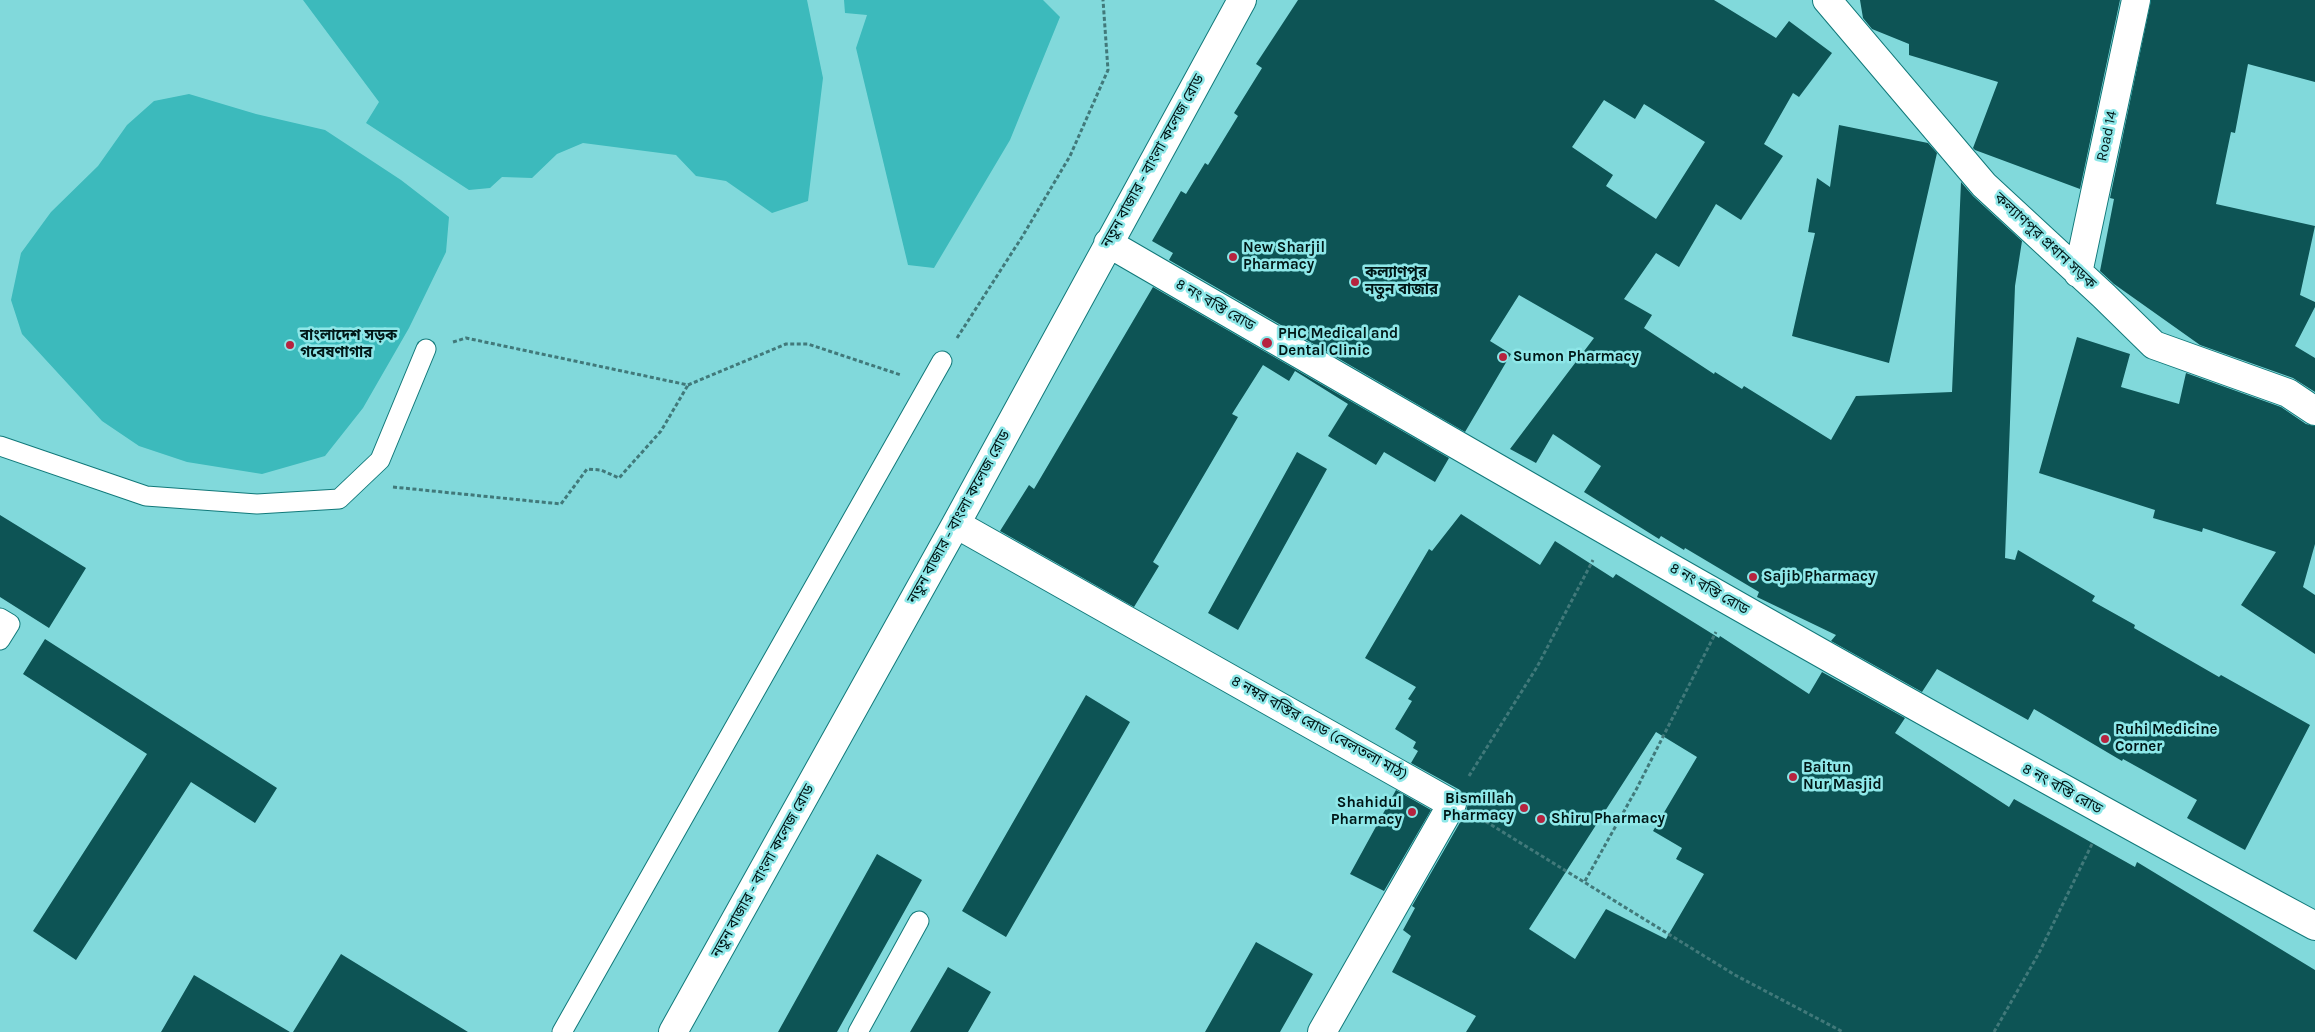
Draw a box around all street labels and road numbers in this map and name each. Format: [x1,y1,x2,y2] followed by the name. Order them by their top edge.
[1098,71,1208,251] street label: নতুন বাজার - বাংলা কলেজ রোড
[2093,109,2121,163] street label: Road 14
[1990,189,2100,293] street label: কল্যাণপুর প্রধান সড়ক
[1172,275,1258,335] street label: ৪ নং বস্তি রোড
[904,427,1014,607] street label: নতুন বাজার - বাংলা কলেজ রোড
[1666,559,1752,619] street label: ৪ নং বস্তি রোড
[1228,672,1410,784] street label: ৪ নম্বর বস্তির রোড (বেলতলা মাঠ)
[2019,760,2105,818] street label: ৪ নং বস্তি রোড
[708,781,818,961] street label: নতুন বাজার - বাংলা কলেজ রোড

